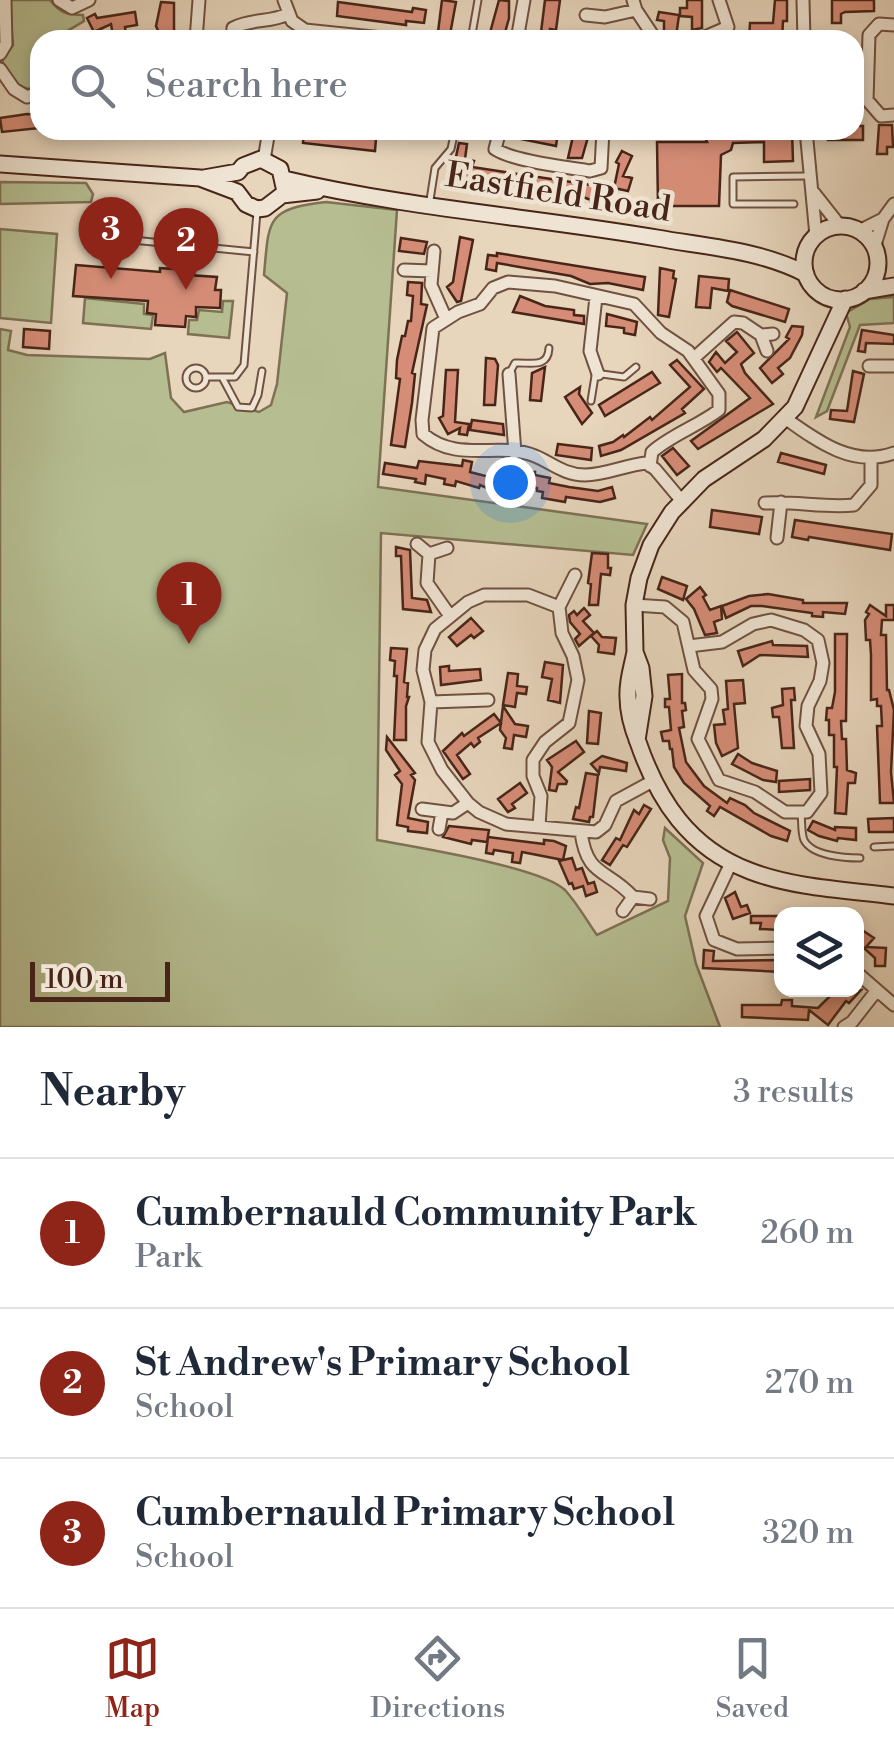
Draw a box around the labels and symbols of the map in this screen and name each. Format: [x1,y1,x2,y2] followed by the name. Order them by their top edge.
[442,154,674,232] street label: Eastfield Road
[78,196,144,279] pin: 3
[154,208,218,290] pin: 2
[485,457,536,508] your location
[156,562,222,644] pin: 1
[30,957,170,1001] scale bar

